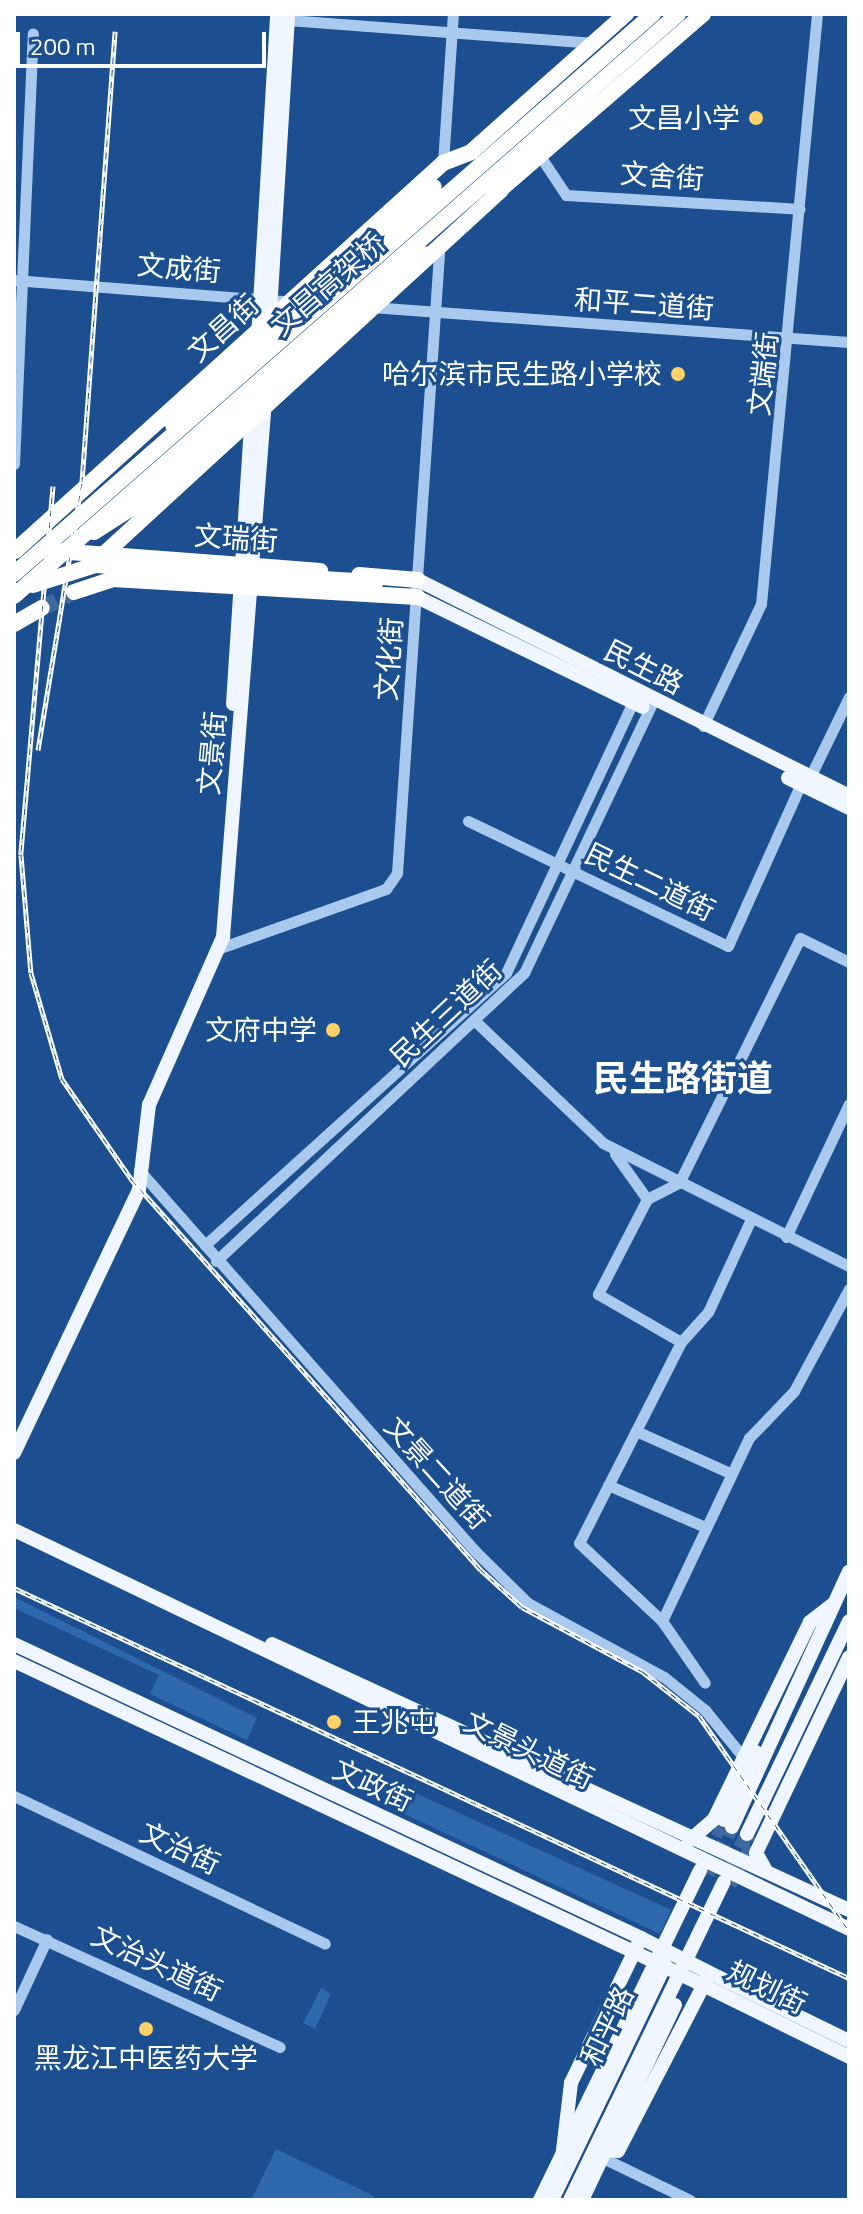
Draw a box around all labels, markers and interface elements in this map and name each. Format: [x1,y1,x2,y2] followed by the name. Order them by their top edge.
[20,16,270,66] scale bar
[30,28,96,64] text: 200 m
[628,101,740,135] place label: 文昌小学
[747,109,765,127] marker: 文昌小学
[619,156,705,196] street label: 文舍街
[264,225,392,343] street label: 文昌高架桥
[136,248,222,288] street label: 文成街
[573,282,715,326] street label: 和平二道街
[181,287,265,369] street label: 文昌街
[742,330,784,418] street label: 文端街
[382,357,662,391] place label: 哈尔滨市民生路小学校
[669,365,687,383] marker: 哈尔滨市民生路小学校
[193,518,279,558] street label: 文瑞街
[369,616,409,702] street label: 文化街
[599,633,689,701] street label: 民生路
[192,710,232,796] street label: 文景街
[580,836,720,928] street label: 民生二道街
[383,953,509,1073] street label: 民生三道街
[205,1013,317,1047] place label: 文府中学
[324,1021,342,1039] marker: 文府中学
[593,1056,773,1100] district label: 民生路街道
[378,1410,496,1536] street label: 文景二道街
[459,1704,599,1796] street label: 文景头道街
[352,1705,436,1739] place label: 王兆屯
[323,1711,345,1733] marker: 王兆屯
[328,1752,418,1818] street label: 文政街
[135,1815,225,1881] street label: 文治街
[86,1918,228,2008] street label: 文治头道街
[722,1953,812,2021] street label: 规划街
[573,1981,641,2071] street label: 和平路
[137,2020,155,2038] marker: 黑龙江中医药大学
[34,2041,258,2075] place label: 黑龙江中医药大学

